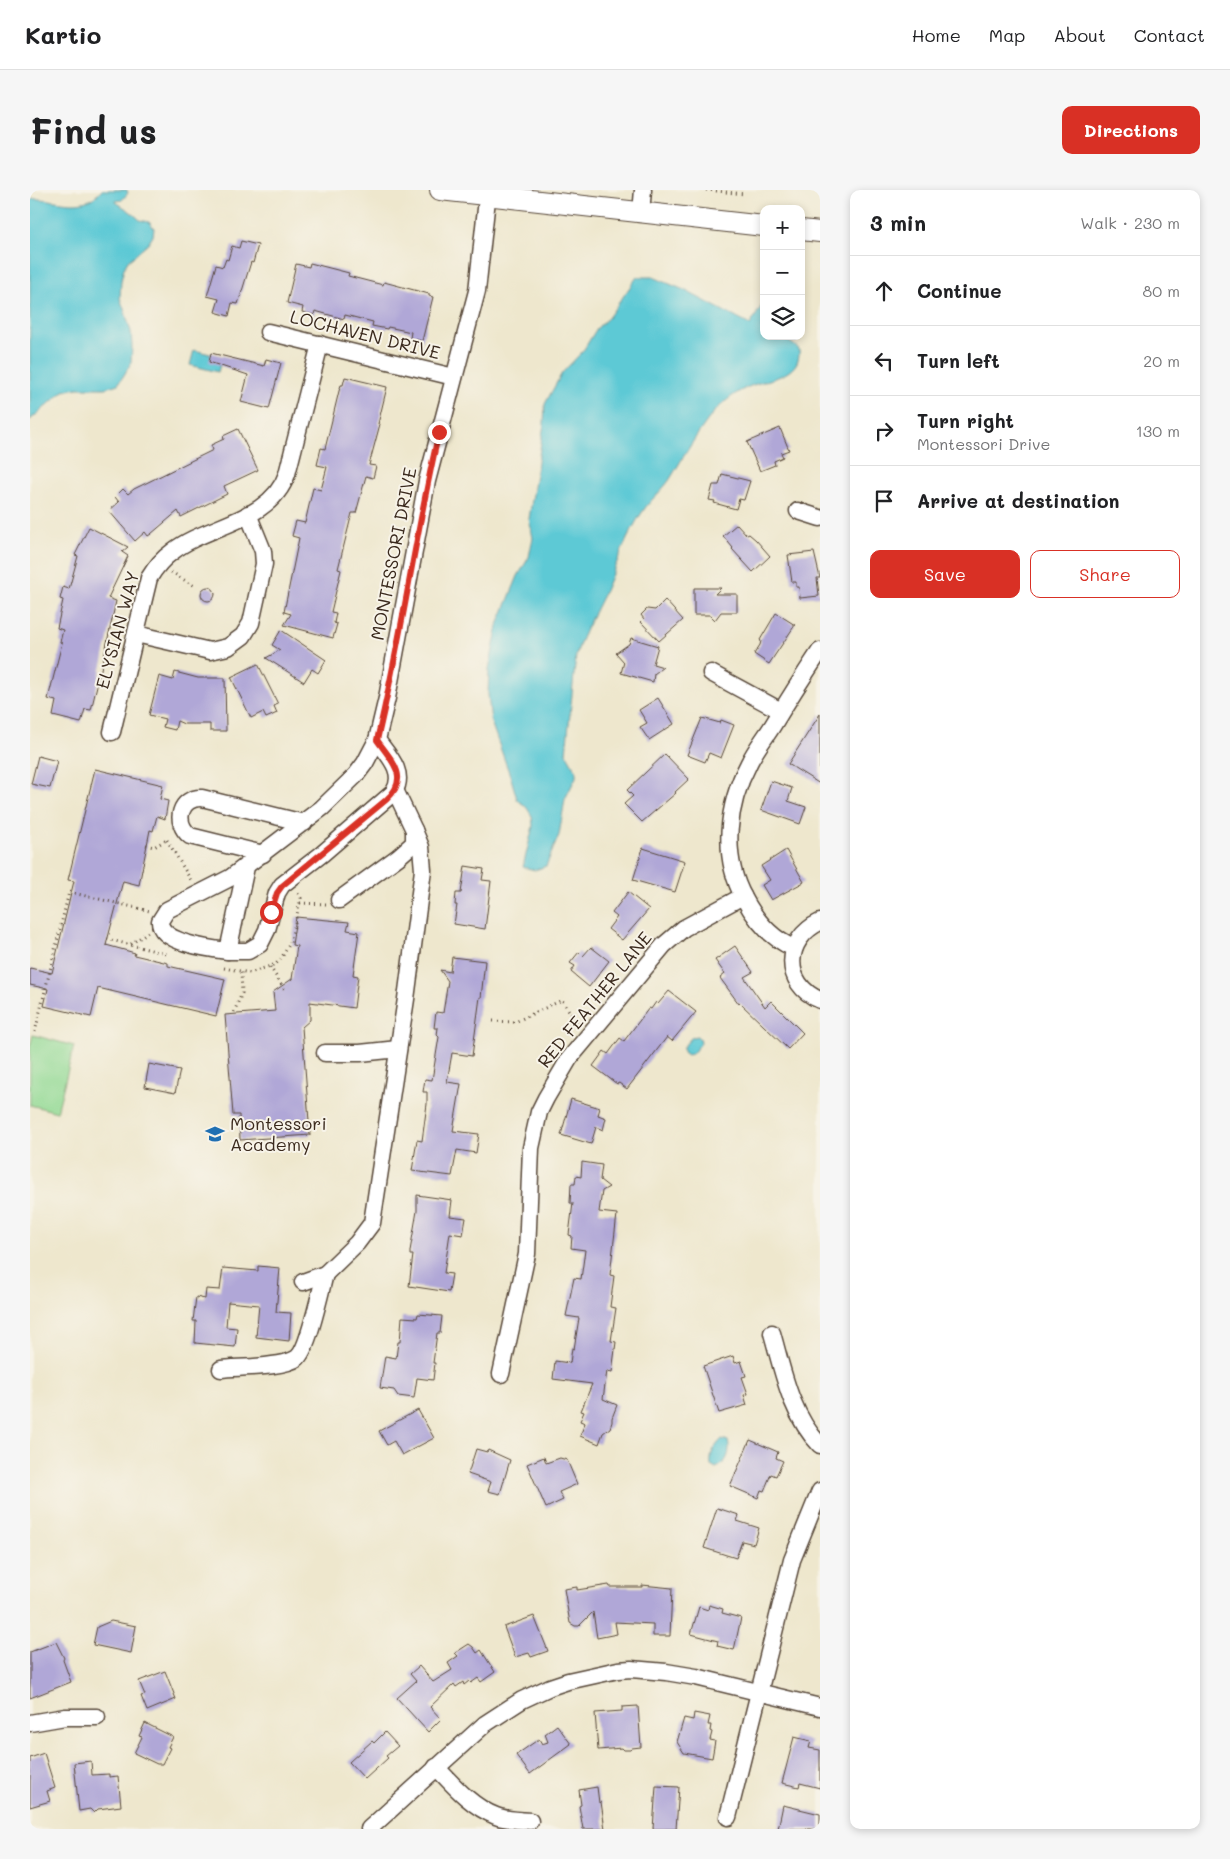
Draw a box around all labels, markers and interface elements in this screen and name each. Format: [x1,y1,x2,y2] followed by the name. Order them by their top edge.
[25,19,101,50] text: Kartio
[912,23,961,47] text: Home
[989,23,1025,47] text: Map
[1053,23,1106,47] text: About
[1134,23,1205,47] text: Contact
[1062,106,1200,154] button: Directions
[30,107,157,153] text: Find us
[760,205,805,340] map controls
[760,205,805,250] button: +
[870,209,926,236] text: 3 min
[1080,212,1180,233] text: Walk · 230 m
[760,250,805,295] button: −
[870,277,898,305] icon: ahead
[917,278,1002,303] text: Continue
[1143,280,1180,301] text: 80 m
[760,295,805,340] button: layers
[288,304,443,364] street label: LOCHAVEN DRIVE
[870,347,898,375] icon: left
[917,348,1000,373] text: Turn left
[1143,350,1180,371] text: 20 m
[917,408,1014,433] text: Turn right
[870,417,898,445] icon: right
[1136,420,1180,441] text: 130 m
[428,421,451,444] route end
[917,433,1050,454] text: Montessori Drive
[364,465,422,642] street label: MONTESSORI DRIVE
[870,487,898,515] icon: arrive
[917,488,1120,513] text: Arrive at destination
[870,550,1020,598] button: Save
[1030,550,1180,598] button: Share
[90,568,144,691] street label: ELYSIAN WAY
[260,901,283,924] route start
[532,926,657,1073] street label: RED FEATHER LANE
[230,1111,327,1156] place label: Montessori Academy
[204,1123,226,1145] school or university icon: Montessori Academy

